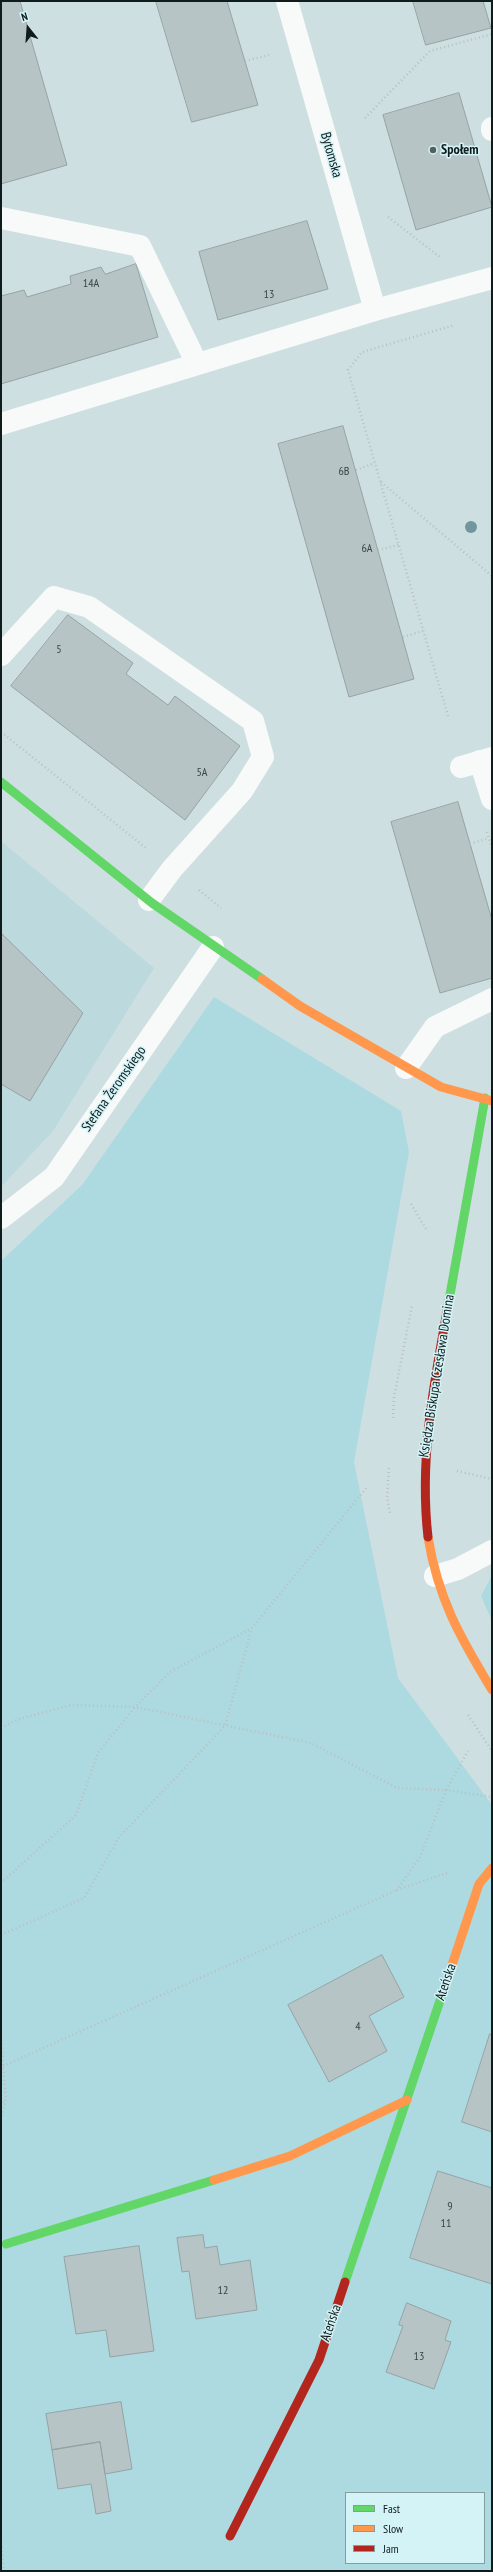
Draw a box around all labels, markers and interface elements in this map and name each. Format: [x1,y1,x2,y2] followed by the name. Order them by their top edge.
[8,8,48,48] north arrow
[20,9,29,24] text: N
[317,130,345,180] street label: Bytomska
[441,142,479,158] place label: Społem
[428,145,438,155] marker: Społem
[83,277,99,291] house number: 14A
[264,288,274,302] house number: 13
[338,465,350,479] house number: 6B
[361,542,373,556] house number: 6A
[56,643,62,657] house number: 5
[196,766,208,780] house number: 5A
[78,1043,150,1135] street label: Stefana Żeromskiego
[416,1293,458,1459] street label: Księdza Biskupa Czesława Domina
[432,1961,460,2003] street label: Ateńska
[355,2020,361,2034] house number: 4
[447,2200,453,2214] house number: 9
[441,2217,451,2231] house number: 11
[218,2284,228,2298] house number: 12
[317,2302,345,2344] street label: Ateńska
[414,2350,424,2364] house number: 13
[345,2492,485,2564] legend
[383,2501,400,2516] text: Fast
[383,2521,403,2536] text: Slow
[383,2541,399,2556] text: Jam

